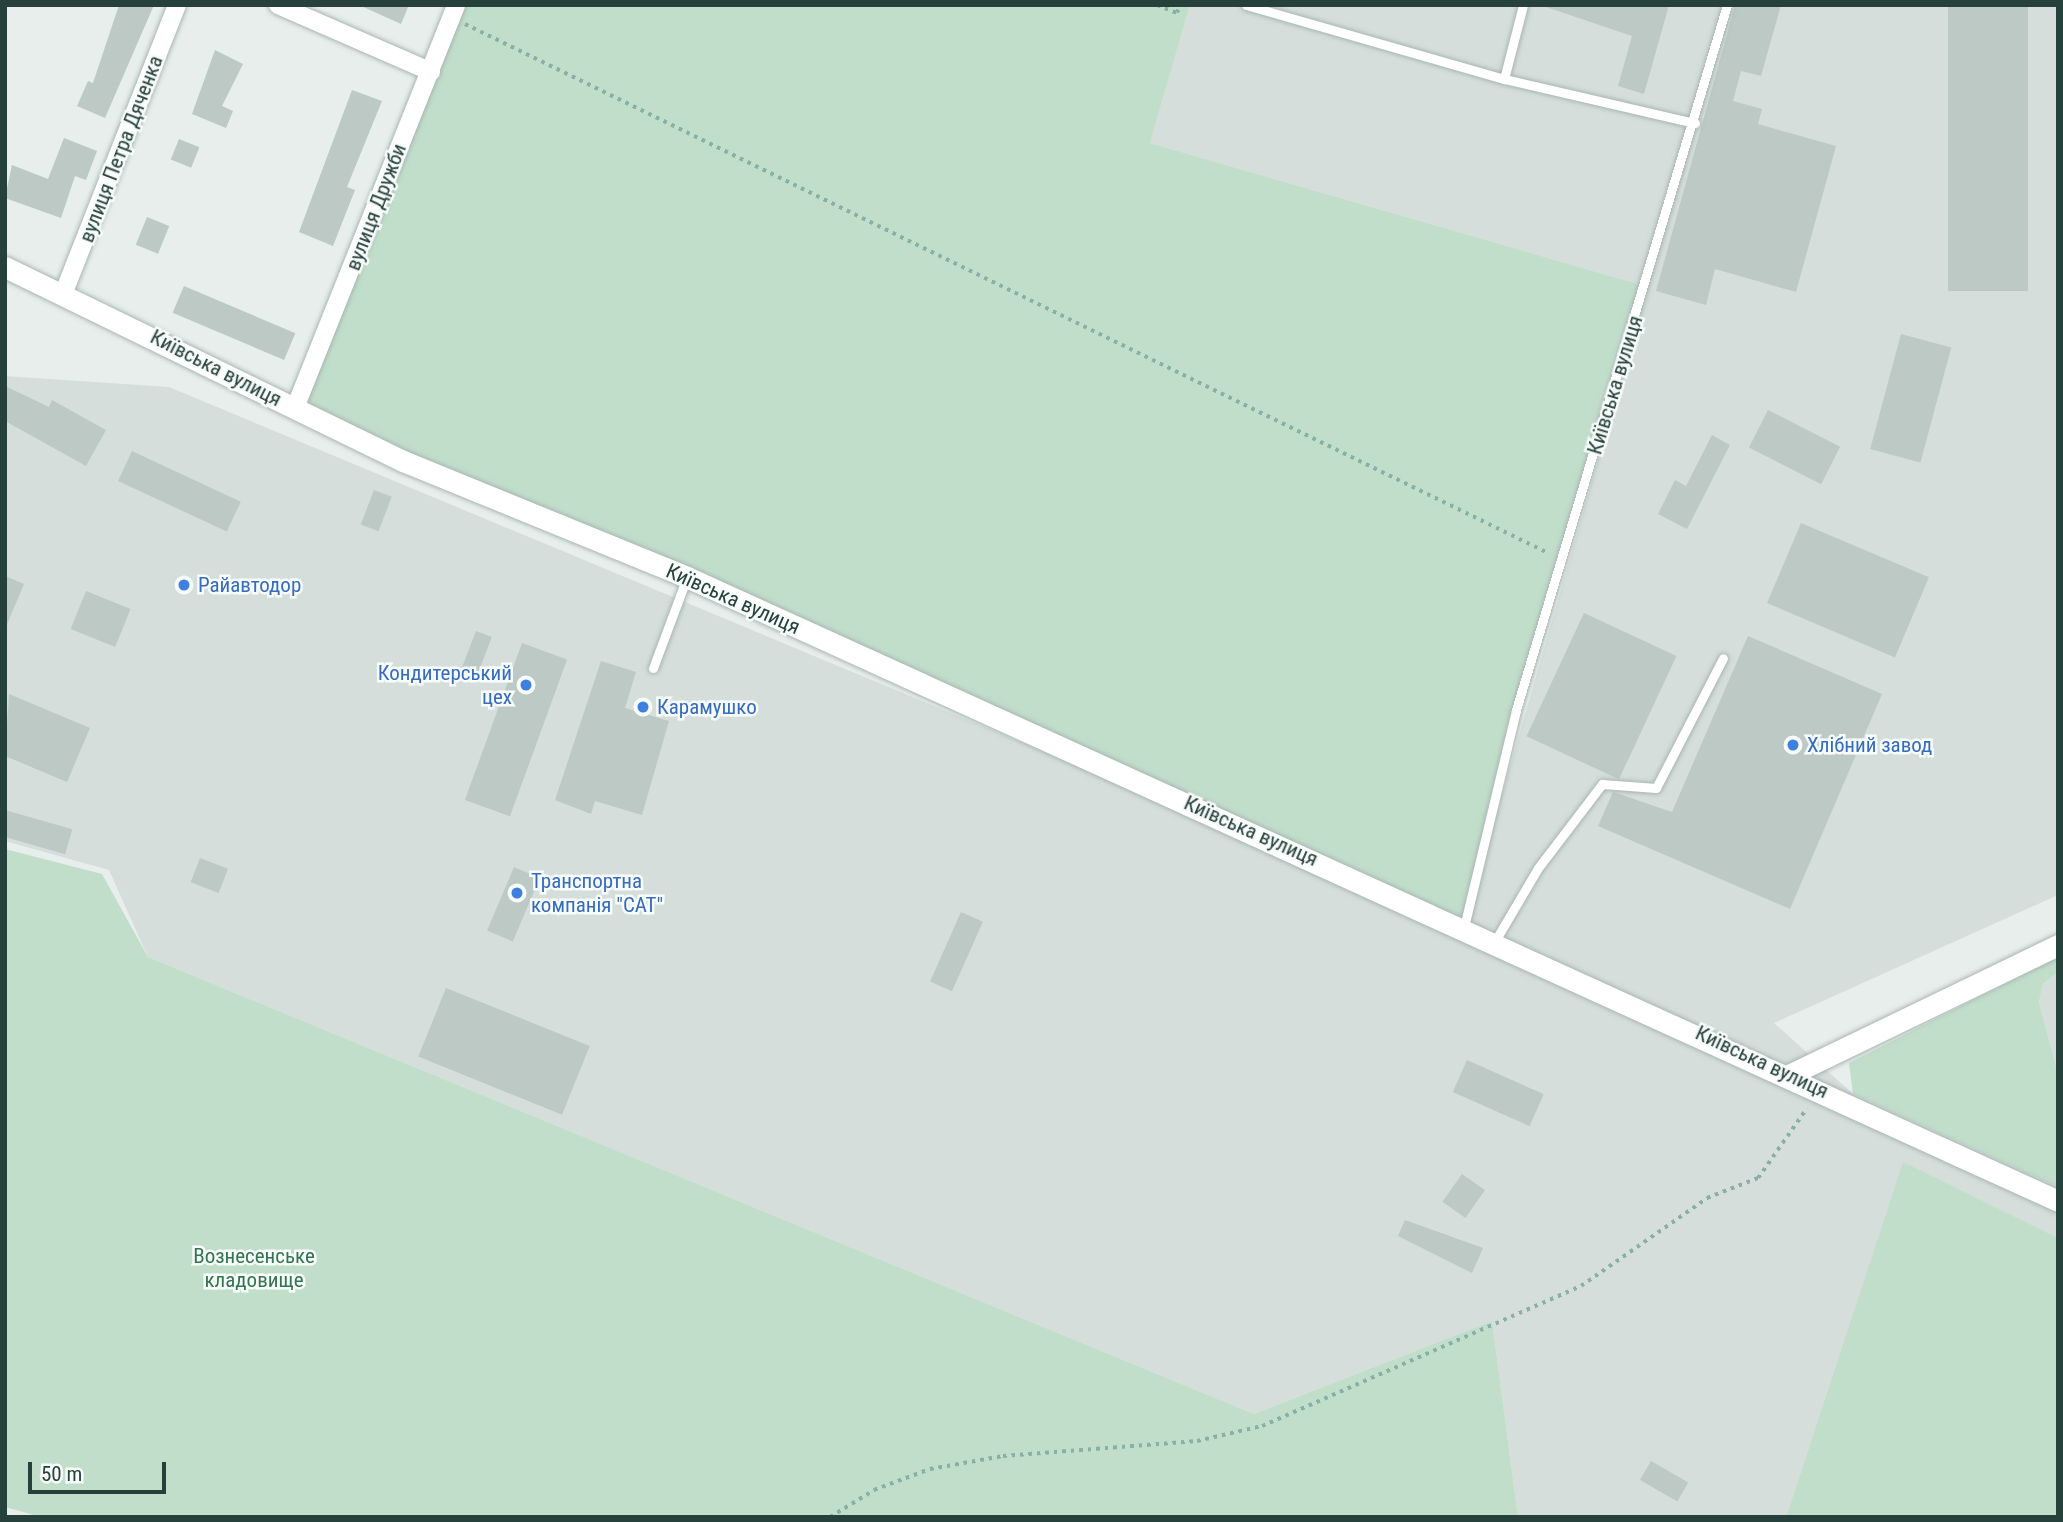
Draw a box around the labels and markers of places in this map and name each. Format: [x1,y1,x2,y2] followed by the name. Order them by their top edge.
[198,572,301,598] place label: Райавтодор
[176,577,192,593] marker: Райавтодор
[378,660,512,710] place label: Кондитерський цех
[518,677,534,693] marker: Кондитерський цех
[657,694,757,720] place label: Карамушко
[635,699,651,715] marker: Карамушко
[1807,732,1932,758] place label: Хлібний завод
[1785,737,1801,753] marker: Хлібний завод
[531,868,663,918] place label: Транспортна компанія "САТ"
[509,885,525,901] marker: Транспортна компанія "САТ"

